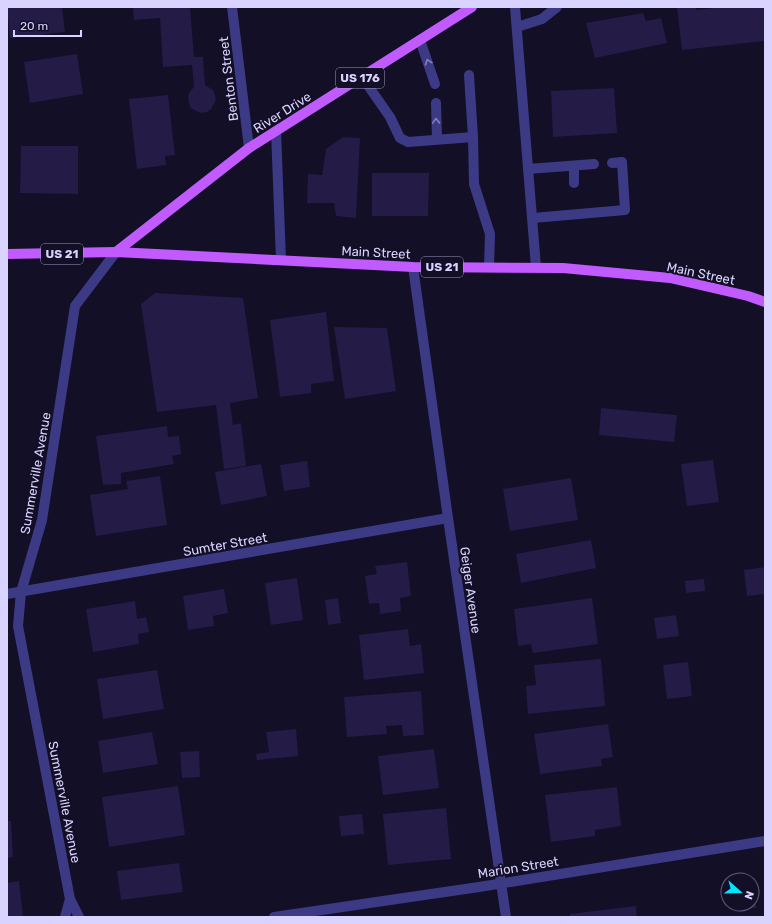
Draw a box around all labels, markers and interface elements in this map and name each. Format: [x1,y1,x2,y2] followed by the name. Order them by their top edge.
[14,12,81,38] scale bar
[20,19,48,33] text: 20 m
[216,36,241,122] street label: Benton Street
[424,59,432,66] one-way arrow
[336,68,384,88] road number: US 176
[251,89,314,136] street label: River Drive
[432,118,440,124] one-way arrow
[341,243,411,262] street label: Main Street
[41,244,83,264] road number: US 21
[421,257,463,277] road number: US 21
[665,259,736,288] street label: Main Street
[17,411,54,535] street label: Summerville Avenue
[182,530,268,559] street label: Sumter Street
[456,546,484,634] street label: Geiger Avenue
[45,740,84,864] street label: Summerville Avenue
[477,854,560,881] street label: Marion Street
[720,872,760,912] north arrow
[741,889,756,901] text: N

